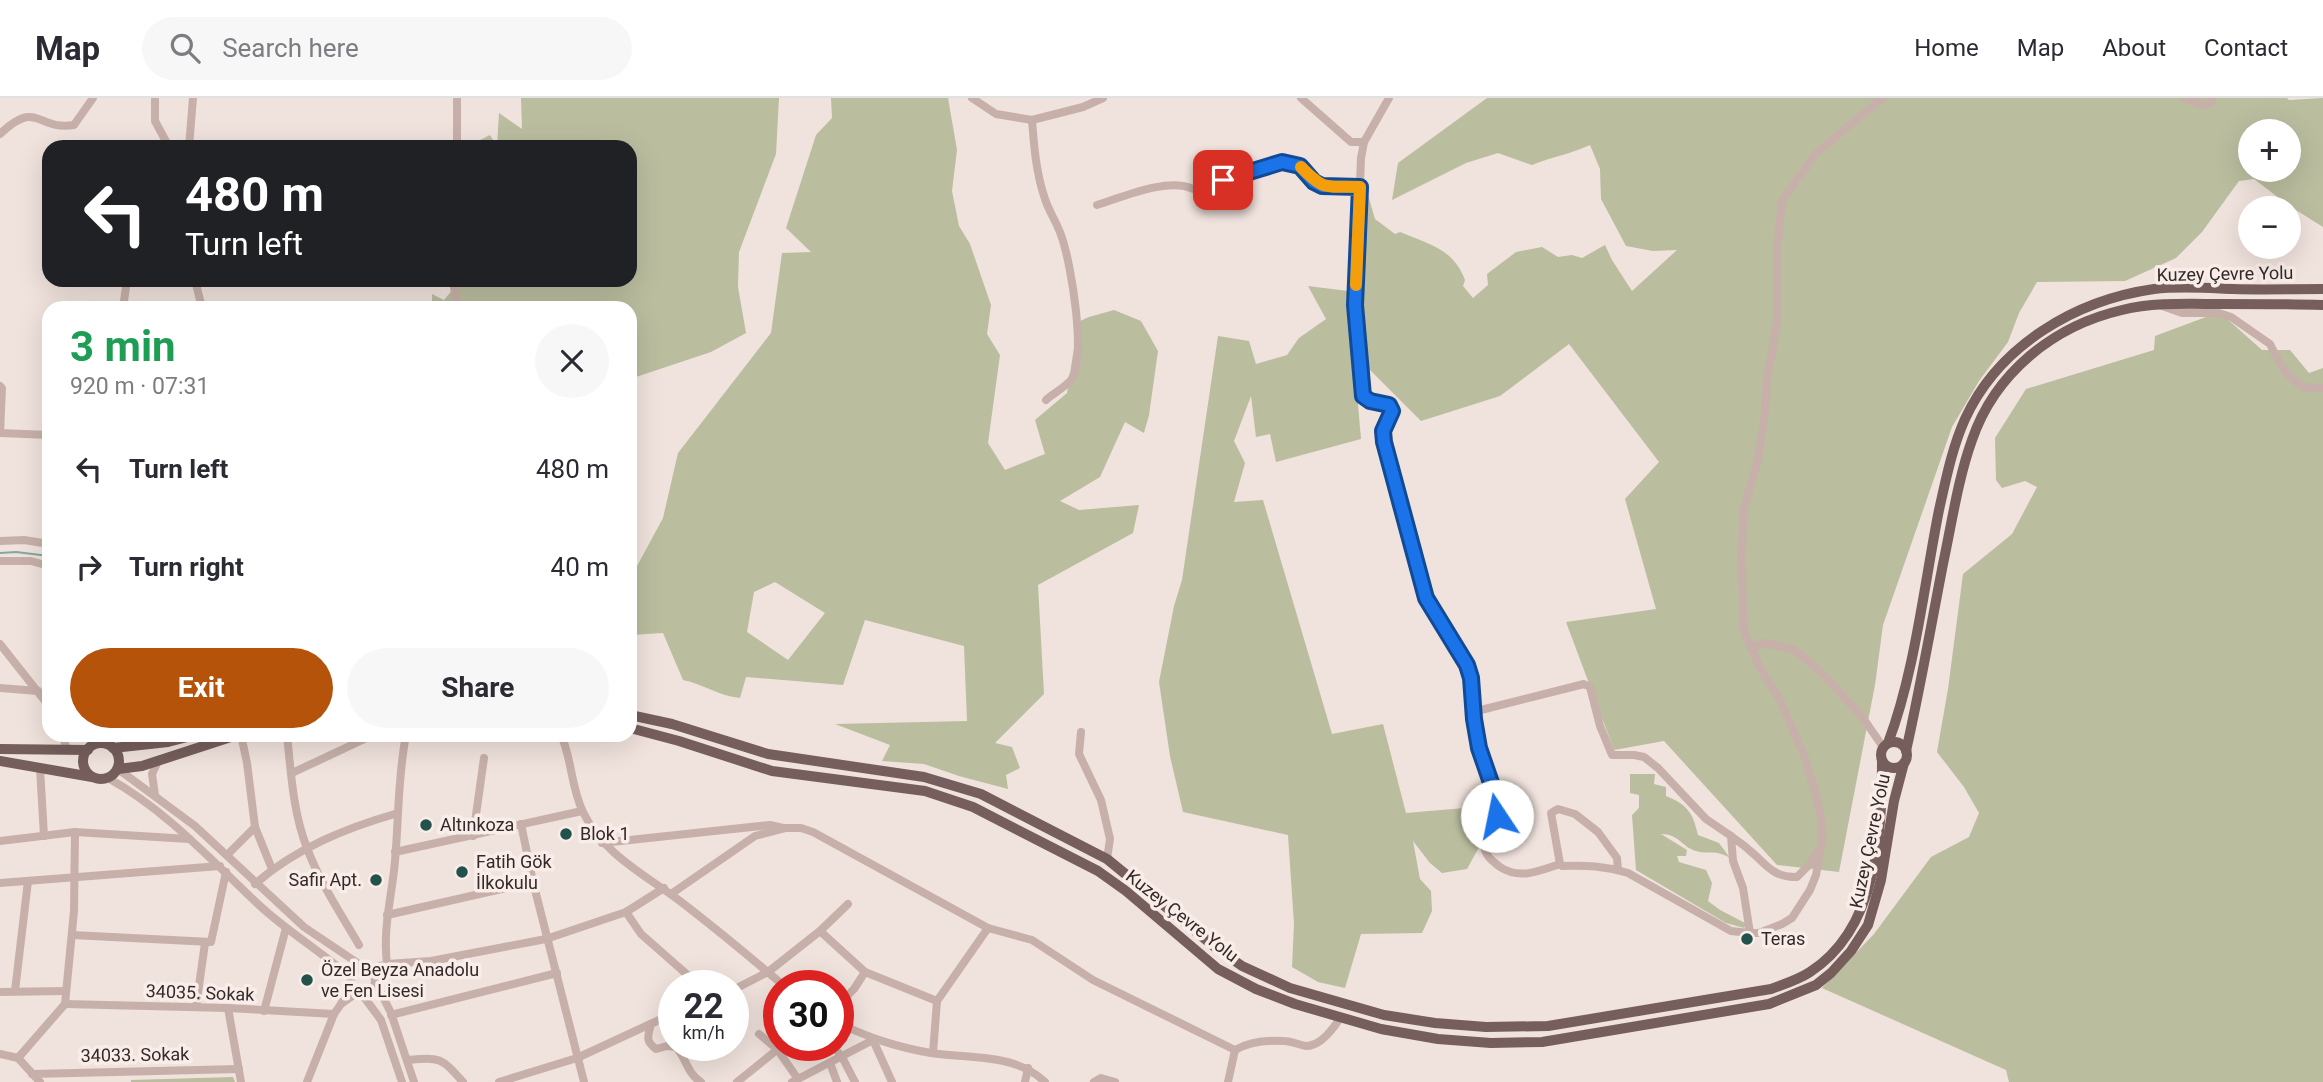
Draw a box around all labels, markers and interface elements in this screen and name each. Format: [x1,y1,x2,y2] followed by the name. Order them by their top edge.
[142,17,632,80] search box
[35,29,100,68] text: Map
[166,29,204,67] icon: search
[222,33,359,63] text: Search here
[1914,34,1979,62] text: Home
[2017,34,2064,62] text: Map
[2102,34,2166,62] text: About
[2204,34,2288,62] text: Contact
[2238,119,2301,259] map controls
[2238,119,2301,182] button: +
[1193,150,1253,210] pin
[1204,161,1242,199] icon: arrive
[185,166,324,223] text: 480 m
[70,168,161,259] icon: left
[2238,196,2301,259] button: −
[185,225,303,263] text: Turn left
[2156,262,2294,285] street label: Kuzey Çevre Yolu
[70,322,176,371] text: 3 min
[535,324,609,398] button: close
[70,373,209,400] text: 920 m · 07:31
[70,450,108,488] icon: left
[129,454,228,484] text: Turn left
[536,454,609,484] text: 480 m
[70,548,108,586] icon: right
[129,552,244,582] text: Turn right
[551,552,609,582] text: 40 m
[70,648,333,728] button: Exit
[347,648,609,728] button: Share
[1845,772,1894,910] street label: Kuzey Çevre Yolu
[1460,779,1534,853] position arrow
[440,814,514,835] place label: Altınkoza
[418,817,434,833] marker: Altınkoza
[580,823,630,844] place label: Blok 1
[558,826,574,842] marker: Blok 1
[476,851,553,893] place label: Fatih Gök İlkokulu
[454,864,470,880] marker: Fatih Gök İlkokulu
[1122,865,1243,966] street label: Kuzey Çevre Yolu
[288,869,362,890] place label: Safir Apt.
[368,872,384,888] marker: Safir Apt.
[1761,928,1805,949] place label: Teras
[1739,931,1755,947] marker: Teras
[321,959,479,1001] place label: Özel Beyza Anadolu ve Fen Lisesi
[763,970,854,1061] speed limit sign: 30
[299,972,315,988] marker: Özel Beyza Anadolu ve Fen Lisesi
[145,980,256,1005] street label: 34035. Sokak
[683,986,724,1027] text: 22
[682,1022,725,1043] text: km/h
[80,1043,190,1066] street label: 34033. Sokak

